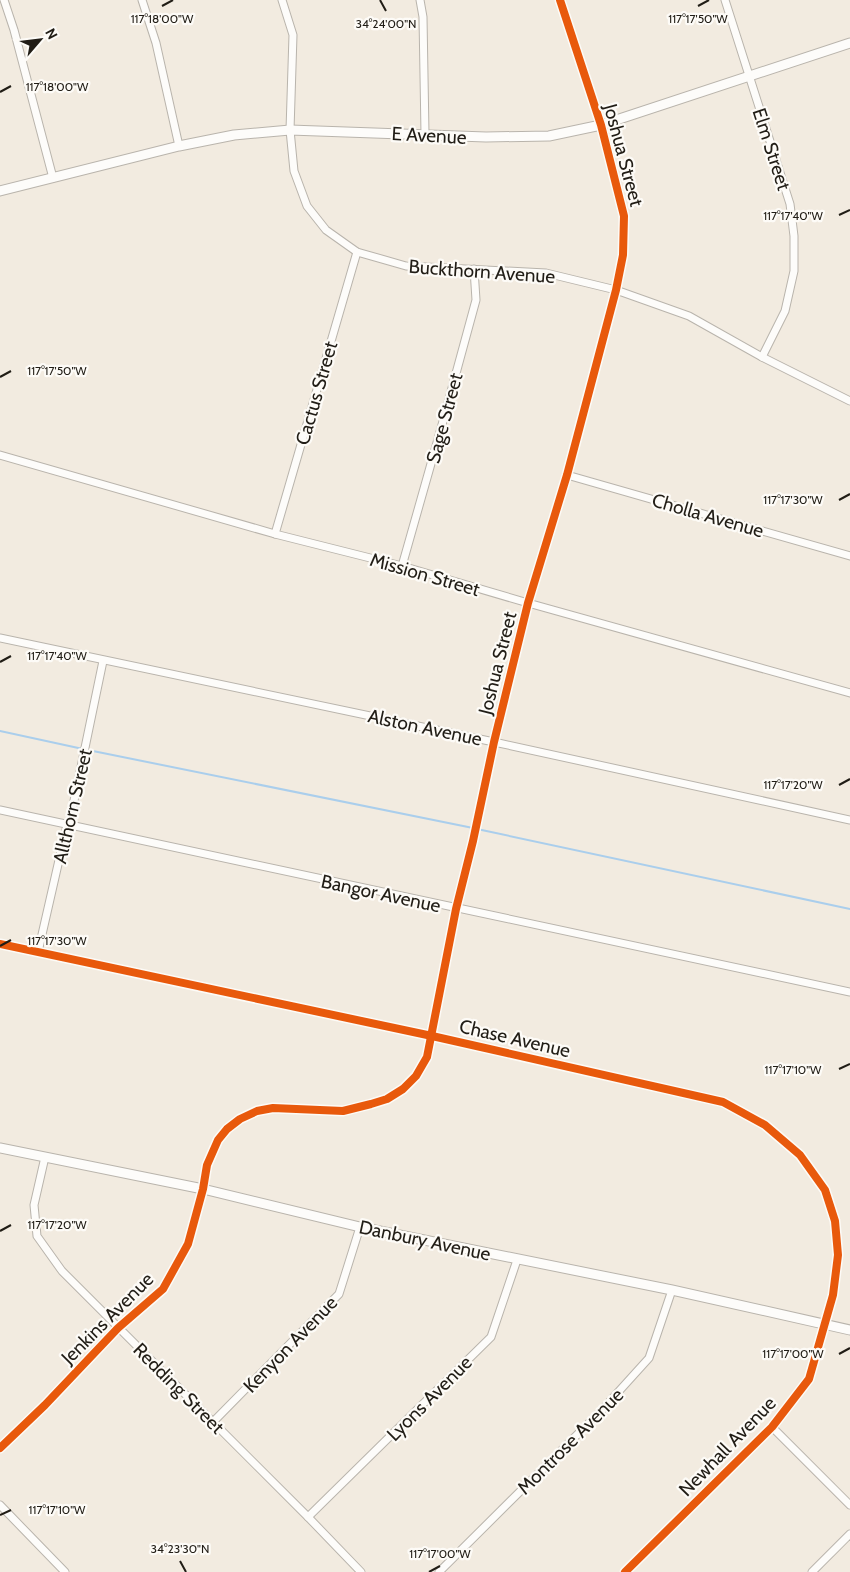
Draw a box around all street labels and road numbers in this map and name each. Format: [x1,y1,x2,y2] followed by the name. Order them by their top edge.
[599,100,648,210] street label: Joshua Street
[747,105,796,194] street label: Elm Street
[391,122,467,149] street label: E Avenue
[408,255,556,288] street label: Buckthorn Avenue
[291,338,342,448] street label: Cactus Street
[421,370,468,466] street label: Sage Street
[649,489,767,542] street label: Cholla Avenue
[367,548,483,601] street label: Mission Street
[473,609,522,718] street label: Joshua Street
[366,704,484,751] street label: Alston Avenue
[48,746,97,866] street label: Allthorn Street
[319,870,443,917] street label: Bangor Avenue
[457,1015,573,1062] street label: Chase Avenue
[357,1215,493,1266] street label: Danbury Avenue
[56,1267,158,1370] street label: Jenkins Avenue
[239,1291,342,1397] street label: Kenyon Avenue
[128,1338,229,1439] street label: Redding Street
[382,1351,477,1446] street label: Lyons Avenue
[512,1383,628,1499] street label: Montrose Avenue
[674,1392,781,1501] street label: Newhall Avenue

